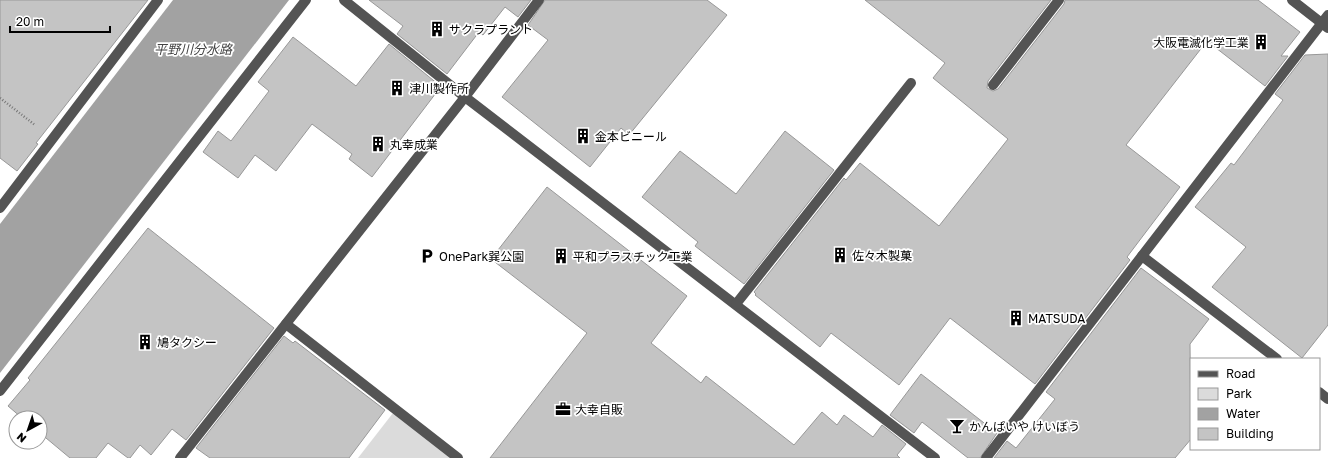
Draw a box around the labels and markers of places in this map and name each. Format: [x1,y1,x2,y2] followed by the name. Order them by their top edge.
[428,20,446,38] building icon: サクラプラント
[449,22,533,37] place label: サクラプラント
[1252,33,1270,51] building icon: 大阪電滅化学工業
[1153,35,1249,50] place label: 大阪電滅化学工業
[388,79,406,97] building icon: 津川製作所
[409,81,469,96] place label: 津川製作所
[574,127,592,145] building icon: 金本ビニール
[595,129,667,144] place label: 金本ビニール
[369,135,387,153] building icon: 丸幸成業
[390,137,438,152] place label: 丸幸成業
[831,246,849,264] building icon: 佐々木製菓
[418,247,436,265] parking icon: OnePark巽公園
[552,247,570,265] building icon: 平和プラスチック工業
[852,248,912,263] place label: 佐々木製菓
[439,249,524,264] place label: OnePark巽公園
[573,249,693,264] place label: 平和プラスチック工業
[1007,309,1025,327] building icon: MATSUDA
[1028,311,1085,326] place label: MATSUDA
[136,333,154,351] building icon: 鳩タクシー
[157,335,217,350] place label: 鳩タクシー
[554,400,572,418] office icon: 大幸自販
[575,402,623,417] place label: 大幸自販
[948,417,966,435] bar icon: かんぱいや けいぼう
[969,419,1080,434] place label: かんぱいや けいぼう

